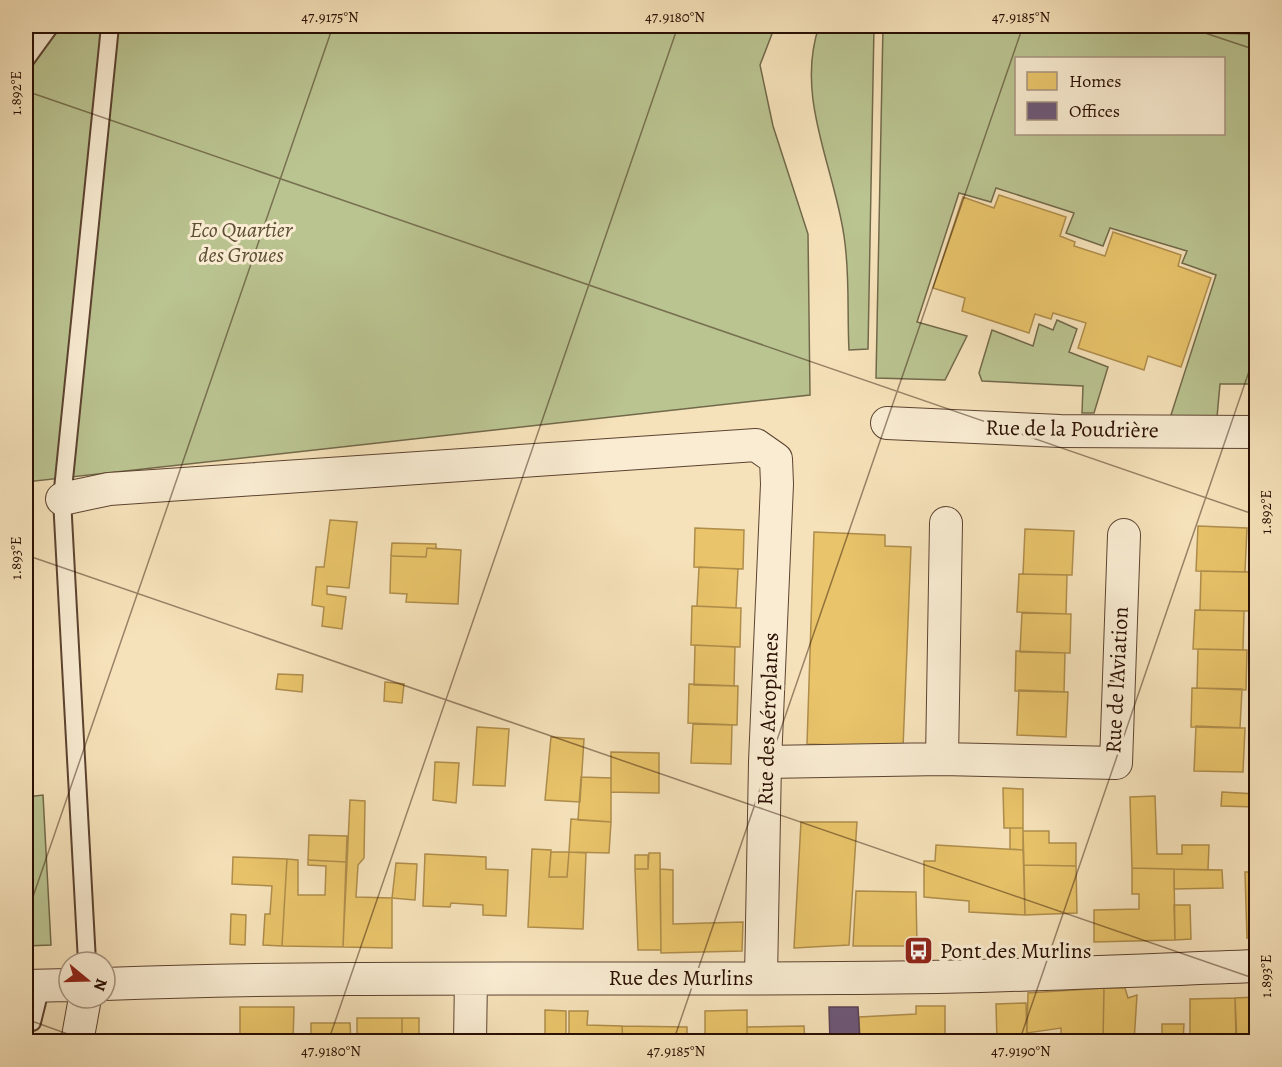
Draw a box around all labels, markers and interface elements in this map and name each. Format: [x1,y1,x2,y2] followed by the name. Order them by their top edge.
[301,7,359,27] text: 47.9175°N
[645,7,705,27] text: 47.9180°N
[992,7,1051,27] text: 47.9185°N
[1015,57,1225,135] legend
[1069,69,1121,93] text: Homes
[6,71,26,115] text: 1.892°E
[1069,99,1120,123] text: Offices
[190,215,294,270] park label: Eco Quartier des Groues
[985,412,1159,446] street label: Rue de la Poudrière
[1256,490,1276,534] text: 1.892°E
[6,536,26,580] text: 1.893°E
[1098,606,1136,754] street label: Rue de l'Aviation
[750,632,786,806] street label: Rue des Aéroplanes
[903,935,935,967] bus stop icon: Pont des Murlins
[940,936,1092,966] place label: Pont des Murlins
[57,950,117,1010] north arrow
[1256,954,1276,998] text: 1.893°E
[609,963,753,993] street label: Rue des Murlins
[88,975,113,994] text: N
[301,1041,361,1061] text: 47.9180°N
[647,1041,706,1061] text: 47.9185°N
[991,1041,1051,1061] text: 47.9190°N

